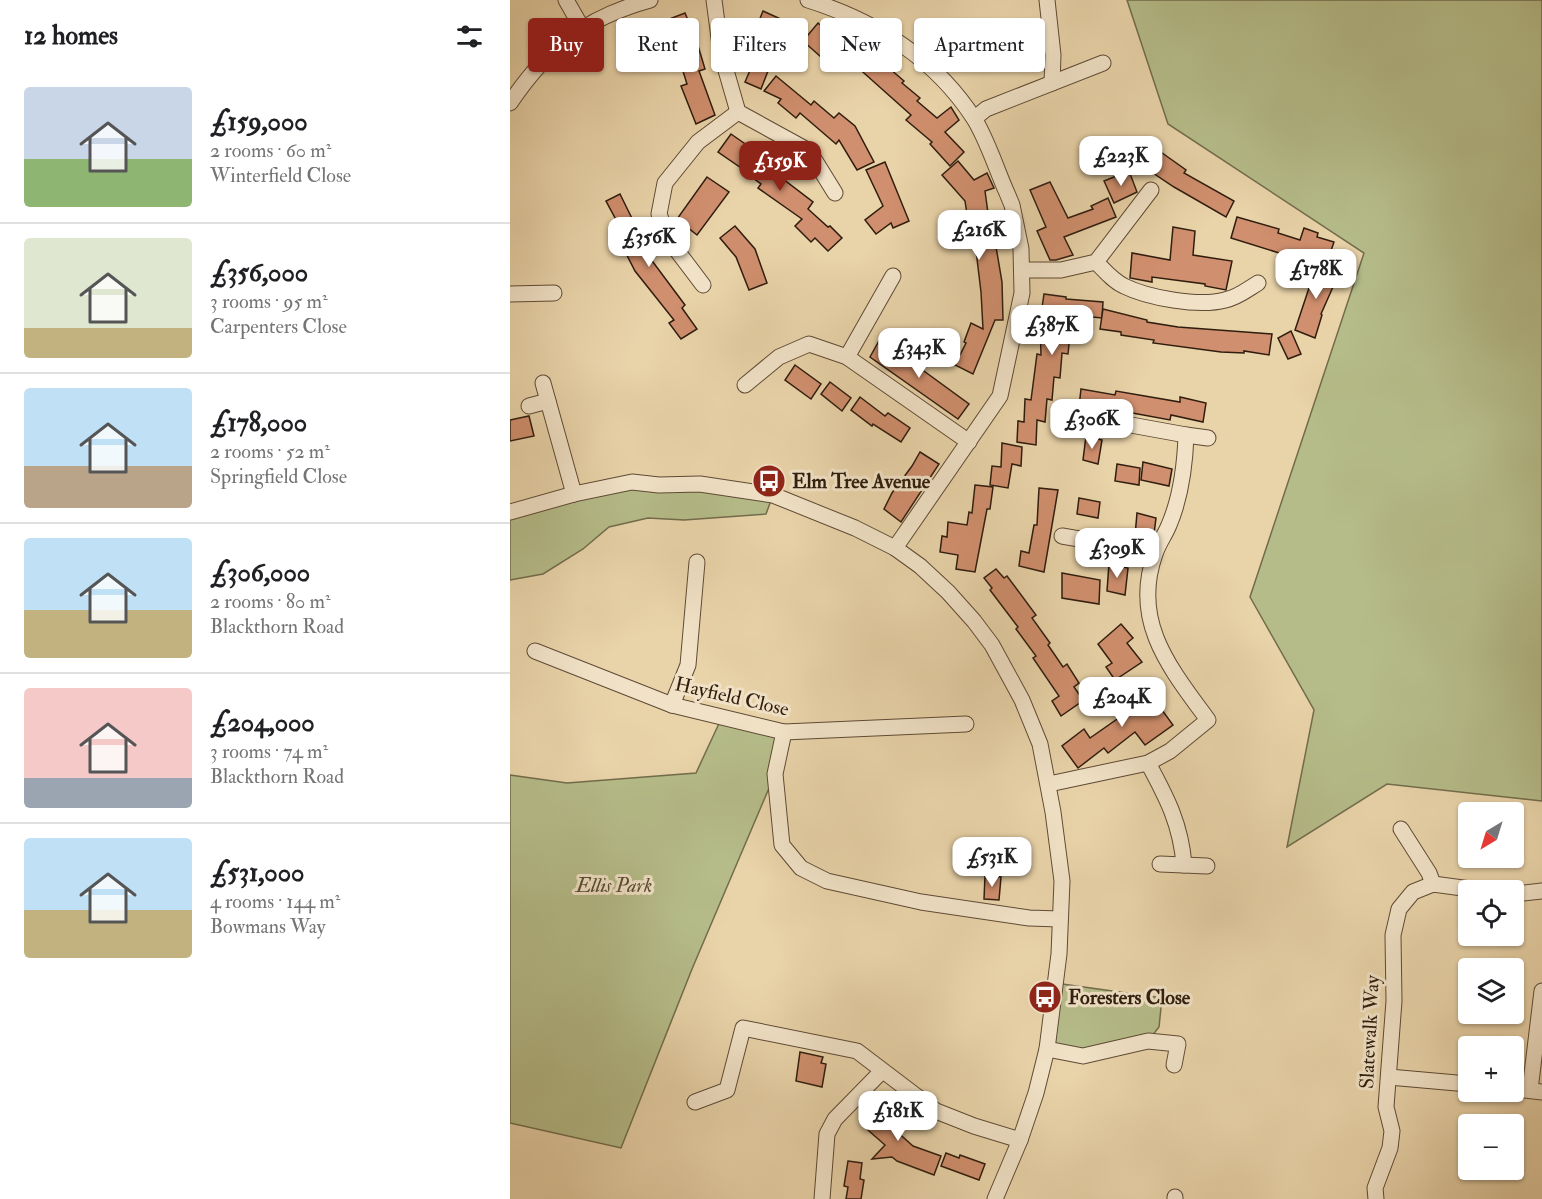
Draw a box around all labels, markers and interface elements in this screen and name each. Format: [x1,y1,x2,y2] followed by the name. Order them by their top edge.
[528,18,604,72] chip: Buy
[616,18,699,72] chip: Rent
[711,18,808,72] chip: Filters
[820,18,902,72] chip: New
[914,18,1045,72] chip: Apartment
[24,20,118,52] text: 12 homes
[453,20,486,53] icon: filters
[210,106,308,138] text: £159,000
[72,111,144,183] icon: home
[1079,136,1163,187] pin: £223K
[210,138,331,163] text: 2 rooms · 60 m²
[738,141,822,192] pin: £159K
[1093,143,1149,168] text: £223K
[753,148,807,173] text: £159K
[210,163,351,188] text: Winterfield Close
[937,210,1021,261] pin: £216K
[607,217,691,268] pin: £356K
[952,217,1006,242] text: £216K
[622,224,676,249] text: £356K
[1274,249,1358,300] pin: £178K
[1289,256,1343,281] text: £178K
[210,257,308,289] text: £356,000
[72,262,144,334] icon: home
[210,289,328,314] text: 3 rooms · 95 m²
[1010,305,1094,356] pin: £387K
[1025,312,1079,337] text: £387K
[210,314,347,339] text: Carpenters Close
[877,328,961,379] pin: £343K
[892,335,946,360] text: £343K
[1050,399,1134,450] pin: £306K
[1064,406,1120,431] text: £306K
[210,407,307,439] text: £178,000
[72,412,144,484] icon: home
[210,439,330,464] text: 2 rooms · 52 m²
[751,463,787,499] bus stop icon: Elm Tree Avenue
[210,464,347,489] text: Springfield Close
[792,469,931,494] place label: Elm Tree Avenue
[1075,528,1159,579] pin: £309K
[1089,535,1145,560] text: £309K
[210,557,310,589] text: £306,000
[72,562,144,634] icon: home
[210,589,331,614] text: 2 rooms · 80 m²
[210,614,344,639] text: Blackthorn Road
[672,671,791,722] street label: Hayfield Close
[1080,677,1164,728] pin: £204K
[1093,684,1151,709] text: £204K
[210,707,315,739] text: £204,000
[72,712,144,784] icon: home
[210,739,328,764] text: 3 rooms · 74 m²
[210,764,344,789] text: Blackthorn Road
[1458,802,1524,868] north arrow
[1458,802,1524,1180] map controls
[950,837,1034,888] pin: £531K
[966,844,1018,869] text: £531K
[210,857,304,889] text: £531,000
[72,862,144,934] icon: home
[574,873,652,898] park label: Ellis Park
[1458,880,1524,946] button: locate
[210,889,340,914] text: 4 rooms · 144 m²
[210,914,326,939] text: Bowmans Way
[1458,958,1524,1024] button: layers
[1354,973,1385,1090] street label: Slatewalk Way
[1027,979,1063,1015] bus stop icon: Foresters Close
[1068,985,1191,1010] place label: Foresters Close
[1458,1036,1524,1102] button: +
[856,1091,940,1142] pin: £181K
[872,1098,924,1123] text: £181K
[1458,1114,1524,1180] button: −

